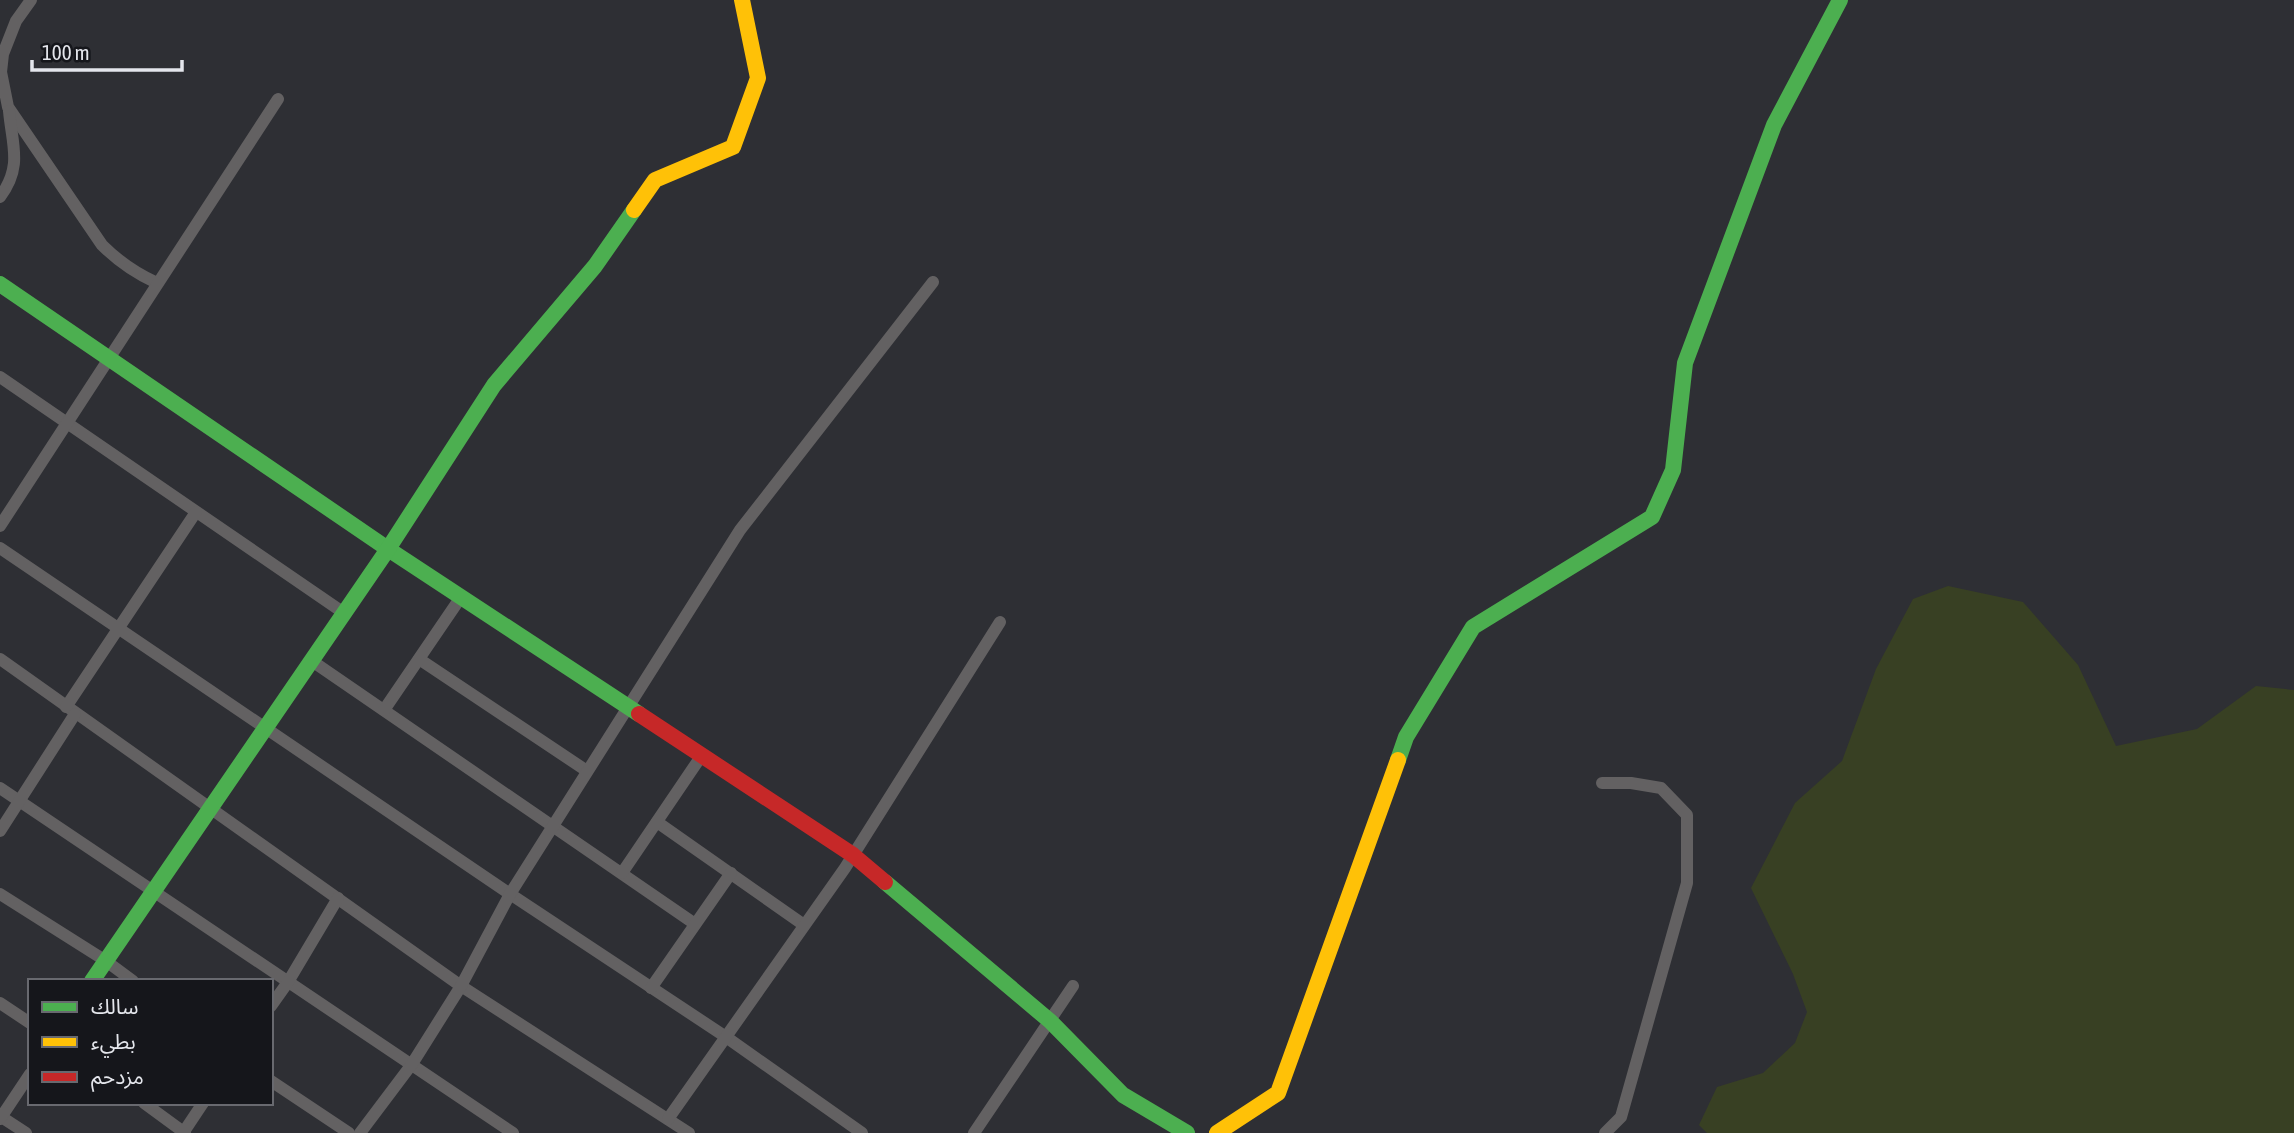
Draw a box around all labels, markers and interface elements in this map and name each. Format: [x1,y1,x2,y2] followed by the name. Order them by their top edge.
[32,28,182,72] scale bar
[42,40,90,64] text: 100 m
[28,979,273,1105] legend
[91,994,138,1018] text: سالك
[91,1029,136,1058] text: بطيء
[91,1064,144,1092] text: مزدحم

